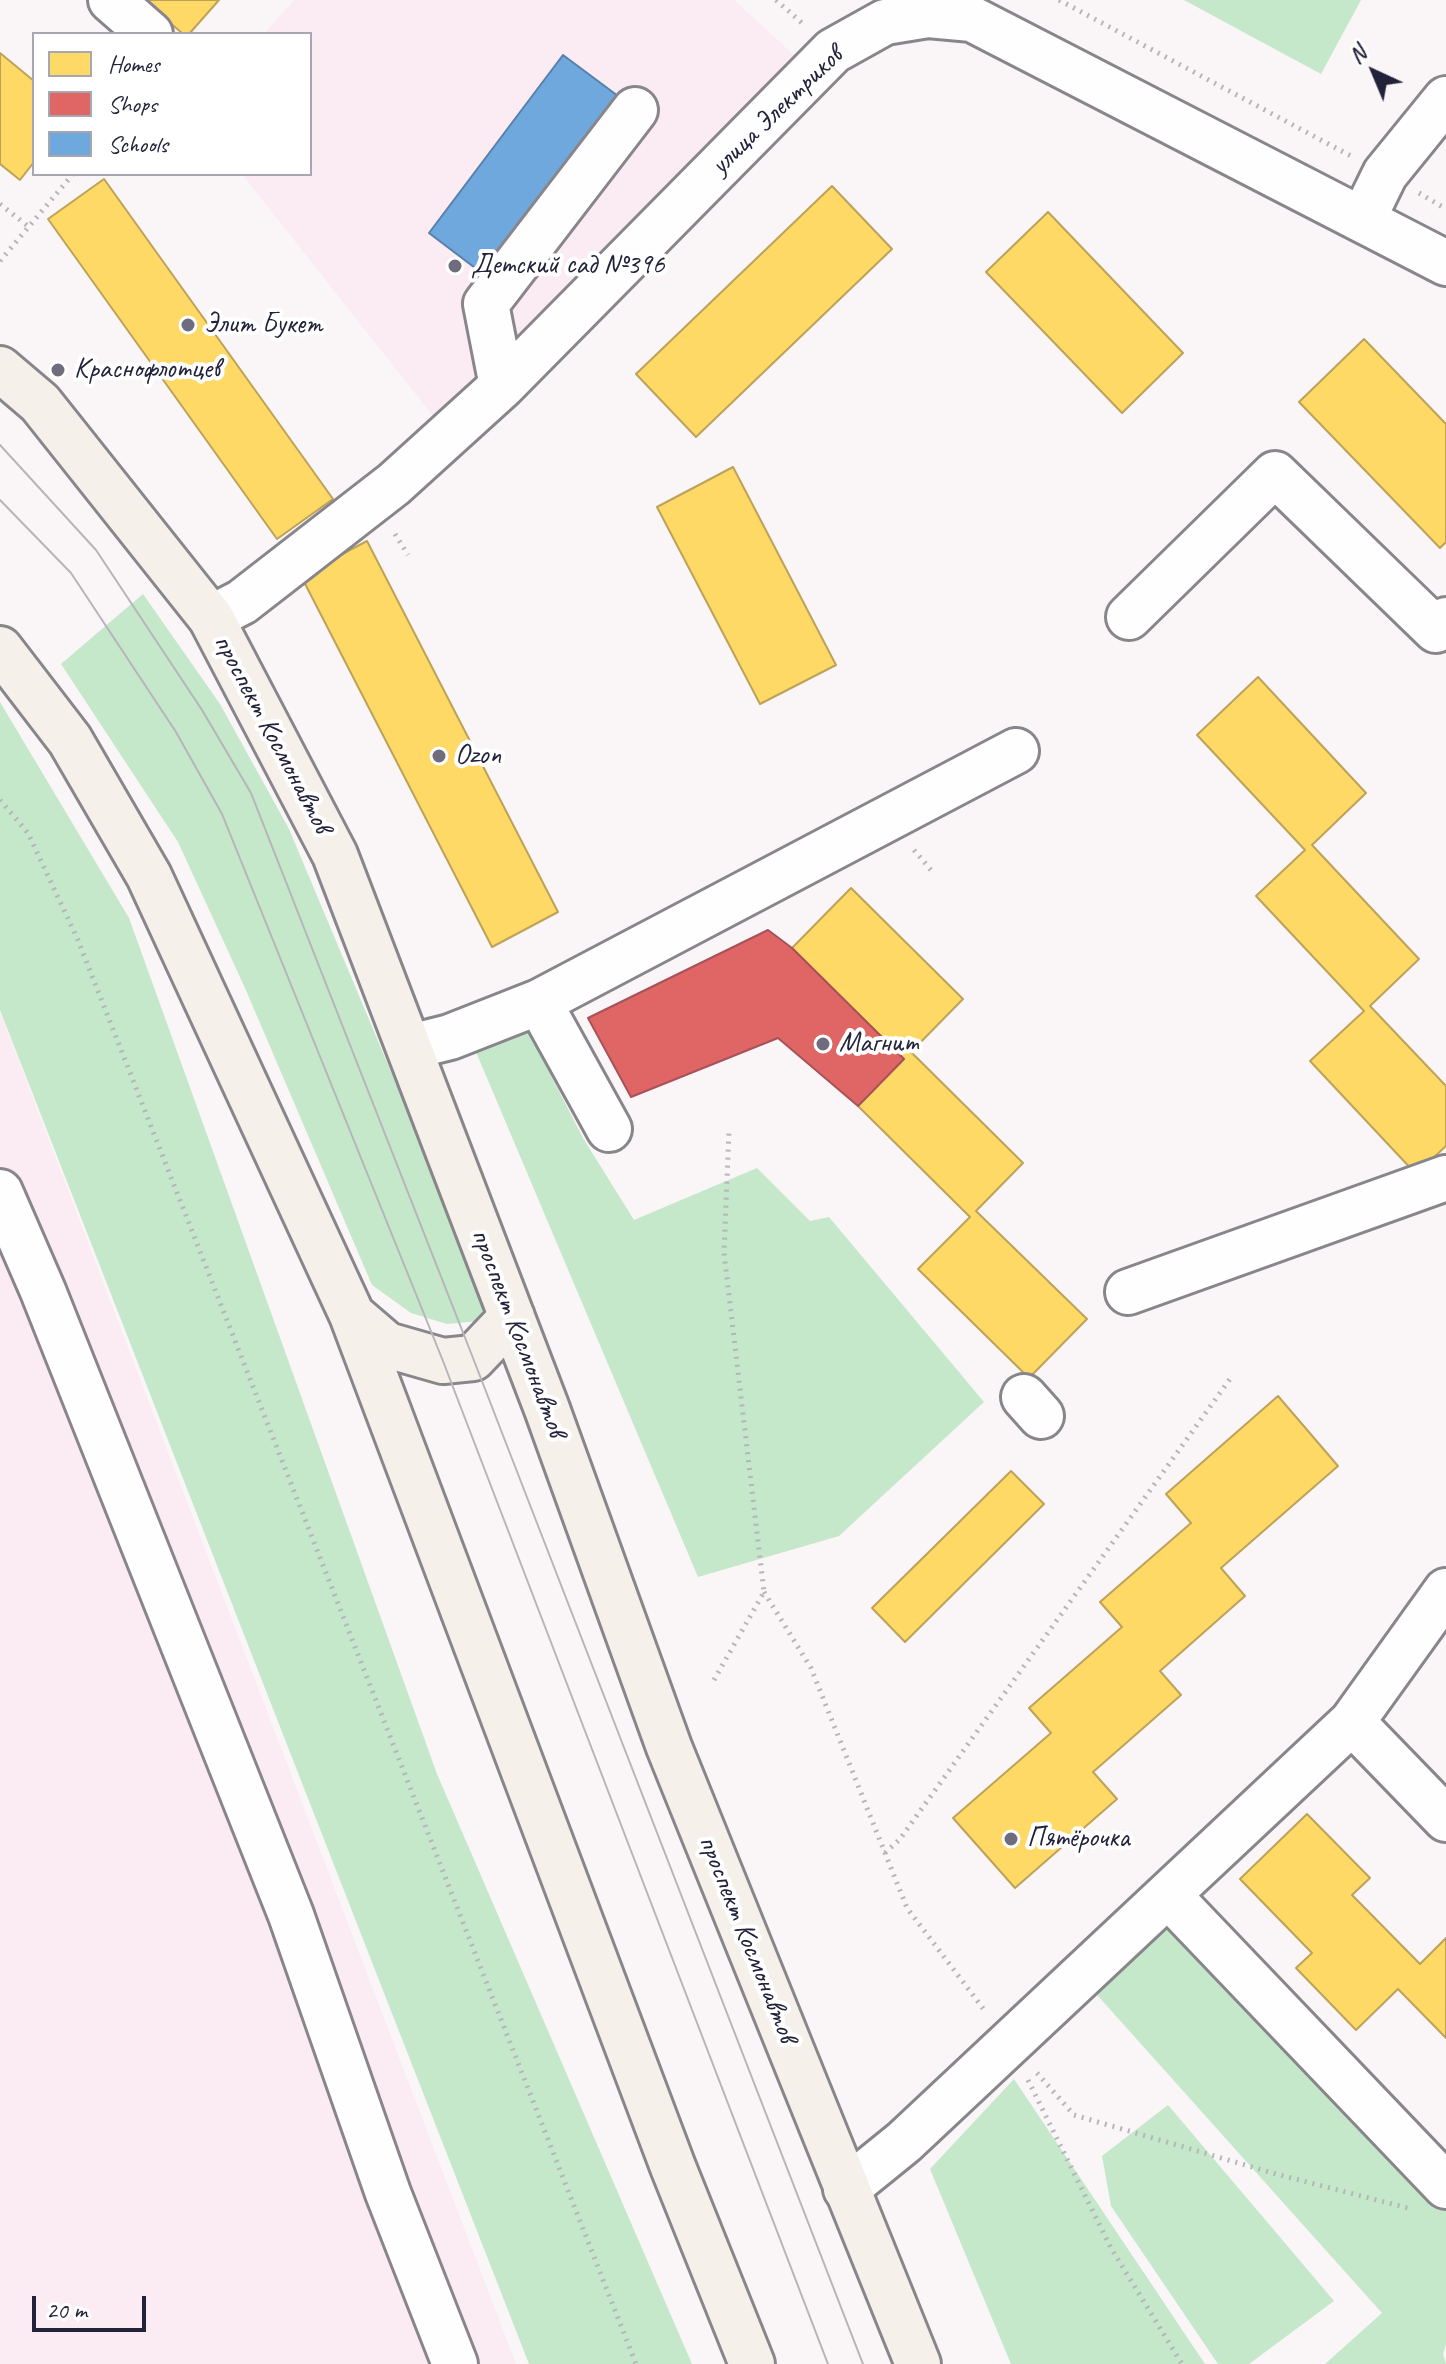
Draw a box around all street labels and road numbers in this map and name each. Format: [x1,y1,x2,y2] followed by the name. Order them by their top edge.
[704,40,850,182] street label: улица Электриков
[205,629,339,839] street label: проспект Космонавтов
[463,1224,573,1442] street label: проспект Космонавтов
[690,1831,804,2047] street label: проспект Космонавтов

